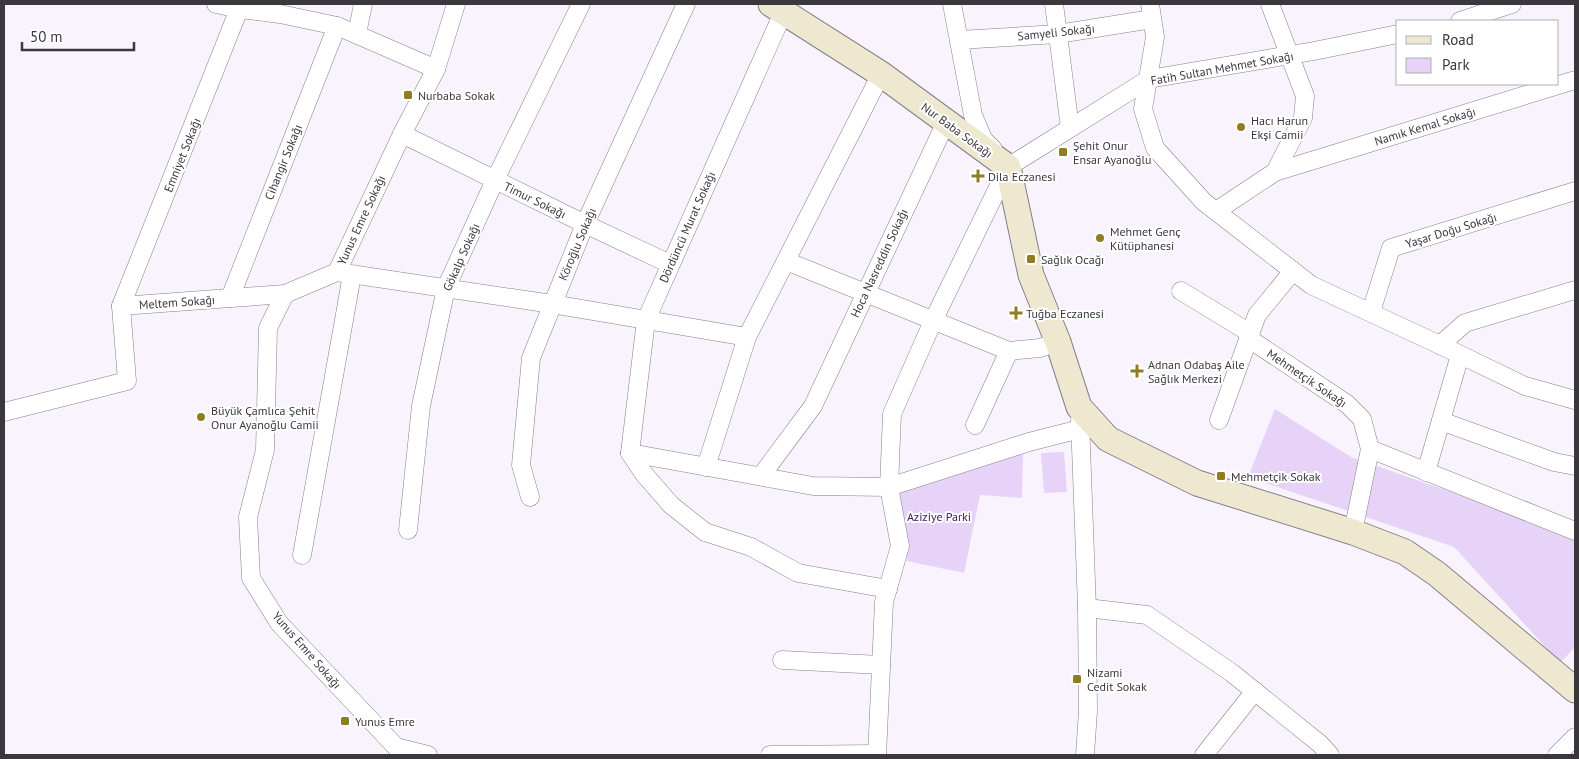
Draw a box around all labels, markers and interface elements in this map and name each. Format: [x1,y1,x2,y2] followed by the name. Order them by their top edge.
[22,20,135,52] scale bar
[1017,20,1095,44] street label: Samyeli Sokağı
[1396,20,1559,85] legend
[30,27,63,46] text: 50 m
[1442,30,1474,49] text: Road
[1149,48,1295,88] street label: Fatih Sultan Mehmet Sokağı
[1442,55,1470,74] text: Park
[418,88,495,103] place label: Nurbaba Sokak
[402,89,414,101] marker: Nurbaba Sokak
[918,99,996,161] street label: Nur Baba Sokağı
[1373,103,1477,149] street label: Namık Kemal Sokağı
[1251,113,1308,142] place label: Hacı Harun Ekşi Camii
[160,116,204,194] street label: Emniyet Sokağı
[1235,121,1247,133] marker: Hacı Harun Ekşi Camii
[261,122,305,202] street label: Cihangir Sokağı
[1073,138,1151,167] place label: Şehit Onur Ensar Ayanoğlu
[1057,146,1069,158] marker: Şehit Onur Ensar Ayanoğlu
[656,169,718,285] street label: Dördüncü Murat Sokağı
[988,169,1056,184] place label: Dila Eczanesi
[972,170,984,182] marker: Dila Eczanesi
[334,173,388,267] street label: Yunus Emre Sokağı
[501,178,569,222] street label: Timur Sokağı
[555,205,599,283] street label: Köroğlu Sokağı
[847,206,911,320] street label: Hoca Nasreddin Sokağı
[1404,209,1498,251] street label: Yaşar Doğu Sokağı
[439,221,483,293] street label: Gökalp Sokağı
[1110,224,1181,253] place label: Mehmet Genç Kütüphanesi
[1094,232,1106,244] marker: Mehmet Genç Kütüphanesi
[1041,252,1104,267] place label: Sağlık Ocağı
[1025,253,1037,265] marker: Sağlık Ocağı
[138,292,216,312] street label: Meltem Sokağı
[1026,306,1104,321] place label: Tuğba Eczanesi
[1010,307,1022,319] marker: Tuğba Eczanesi
[1264,346,1350,410] street label: Mehmetçik Sokağı
[1148,357,1245,386] place label: Adnan Odabaş Aile Sağlık Merkezi
[1130,364,1144,378] marker: Adnan Odabaş Aile Sağlık Merkezi
[211,403,319,432] place label: Büyük Çamlıca Şehit Onur Ayanoğlu Camii
[195,411,207,423] marker: Büyük Çamlıca Şehit Onur Ayanoğlu Camii
[1231,469,1321,484] place label: Mehmetçik Sokak
[1215,470,1227,482] marker: Mehmetçik Sokak
[907,509,971,524] park label: Aziziye Parki
[269,608,345,692] street label: Yunus Emre Sokağı
[1087,665,1147,694] place label: Nizami Cedit Sokak
[1071,673,1083,685] marker: Nizami Cedit Sokak
[355,714,415,729] place label: Yunus Emre
[339,715,351,727] marker: Yunus Emre

